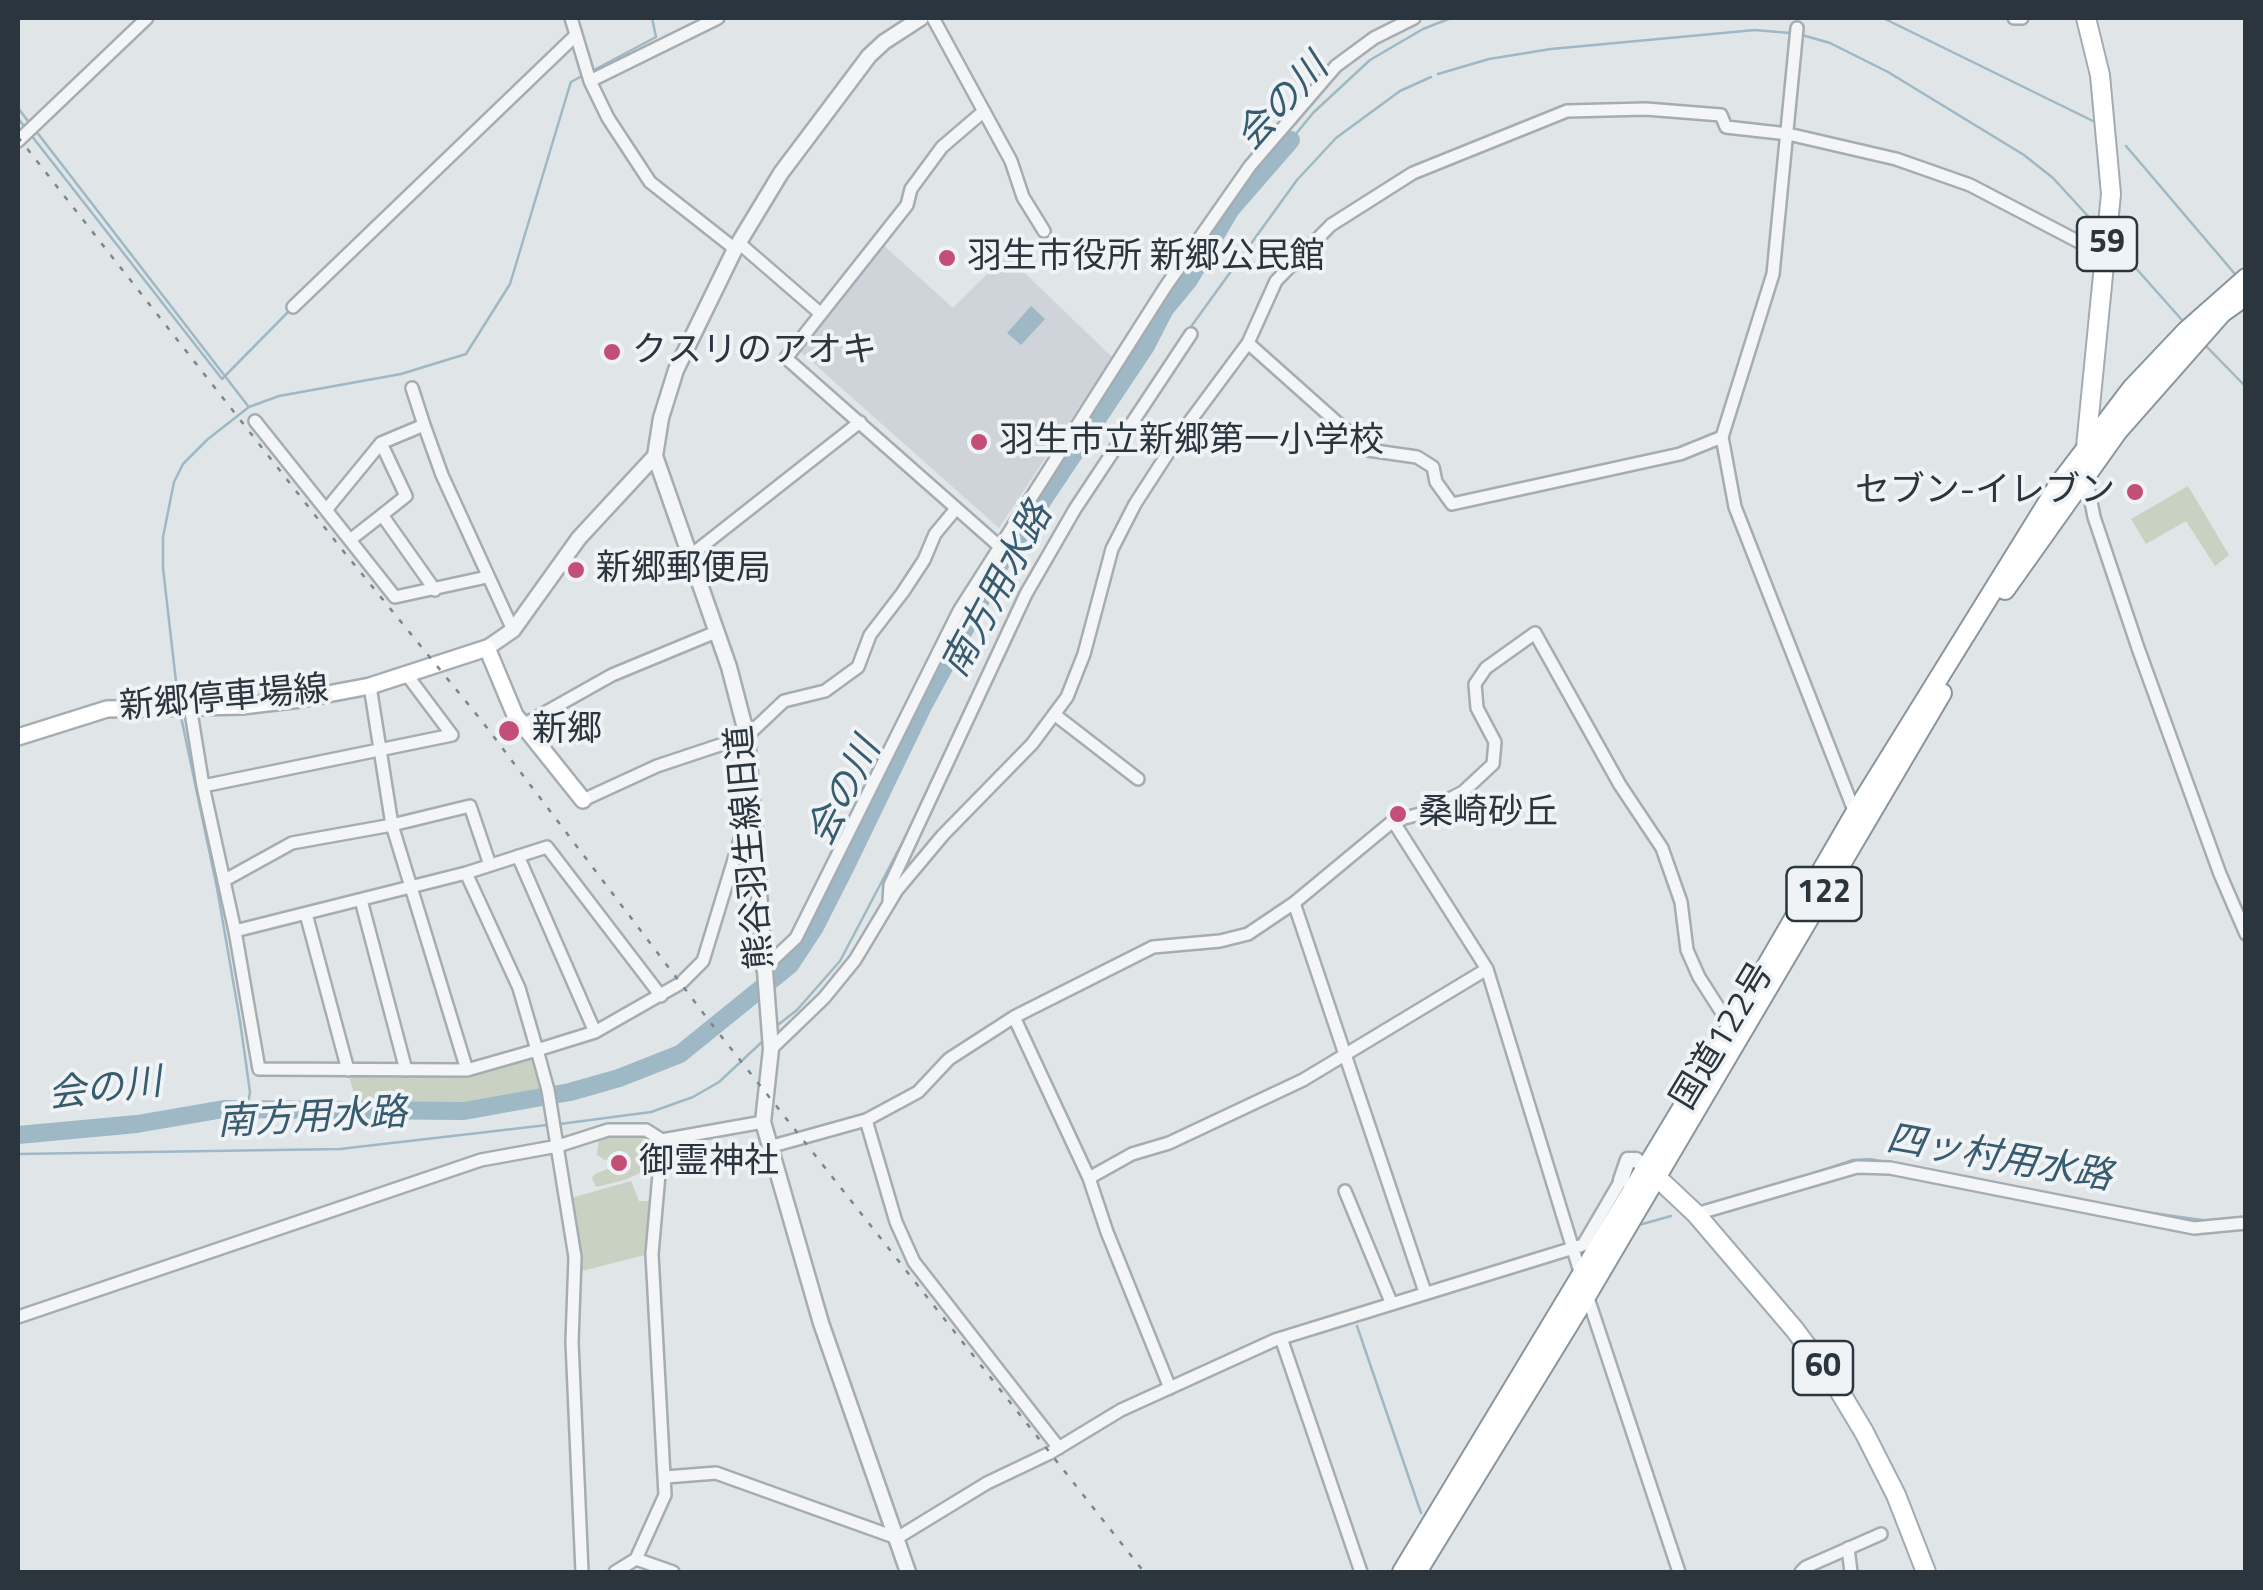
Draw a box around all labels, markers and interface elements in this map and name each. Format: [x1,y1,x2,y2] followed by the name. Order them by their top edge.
[1228,47,1340,161] water label: 会の川
[2077,217,2137,271] road number: 59
[967,237,1325,279] place label: 羽生市役所 新郷公民館
[936,247,958,269] marker: 羽生市役所 新郷公民館
[632,331,877,373] place label: クスリのアオキ
[601,341,623,363] marker: クスリのアオキ
[999,421,1384,463] place label: 羽生市立新郷第一小学校
[968,431,990,453] marker: 羽生市立新郷第一小学校
[1855,471,2115,513] place label: セブン-イレブン
[2124,481,2146,503] marker: セブン-イレブン
[934,496,1064,686] water label: 南方用水路
[596,549,771,591] place label: 新郷郵便局
[565,559,587,581] marker: 新郷郵便局
[118,670,330,730] street label: 新郷停車場線
[532,710,602,752] place label: 新郷
[496,718,522,744] marker: 新郷
[720,723,784,971] street label: 熊谷羽生線旧道
[800,732,892,854] water label: 会の川
[1418,793,1558,835] place label: 桑崎砂丘
[1387,803,1409,825] marker: 桑崎砂丘
[1786,867,1862,921] road number: 122
[1664,956,1784,1118] street label: 国道122号
[46,1061,164,1121] water label: 会の川
[216,1092,408,1148] water label: 南方用水路
[1883,1118,2115,1202] water label: 四ッ村用水路
[639,1142,779,1184] place label: 御霊神社
[608,1152,630,1174] marker: 御霊神社
[1793,1341,1853,1395] road number: 60

